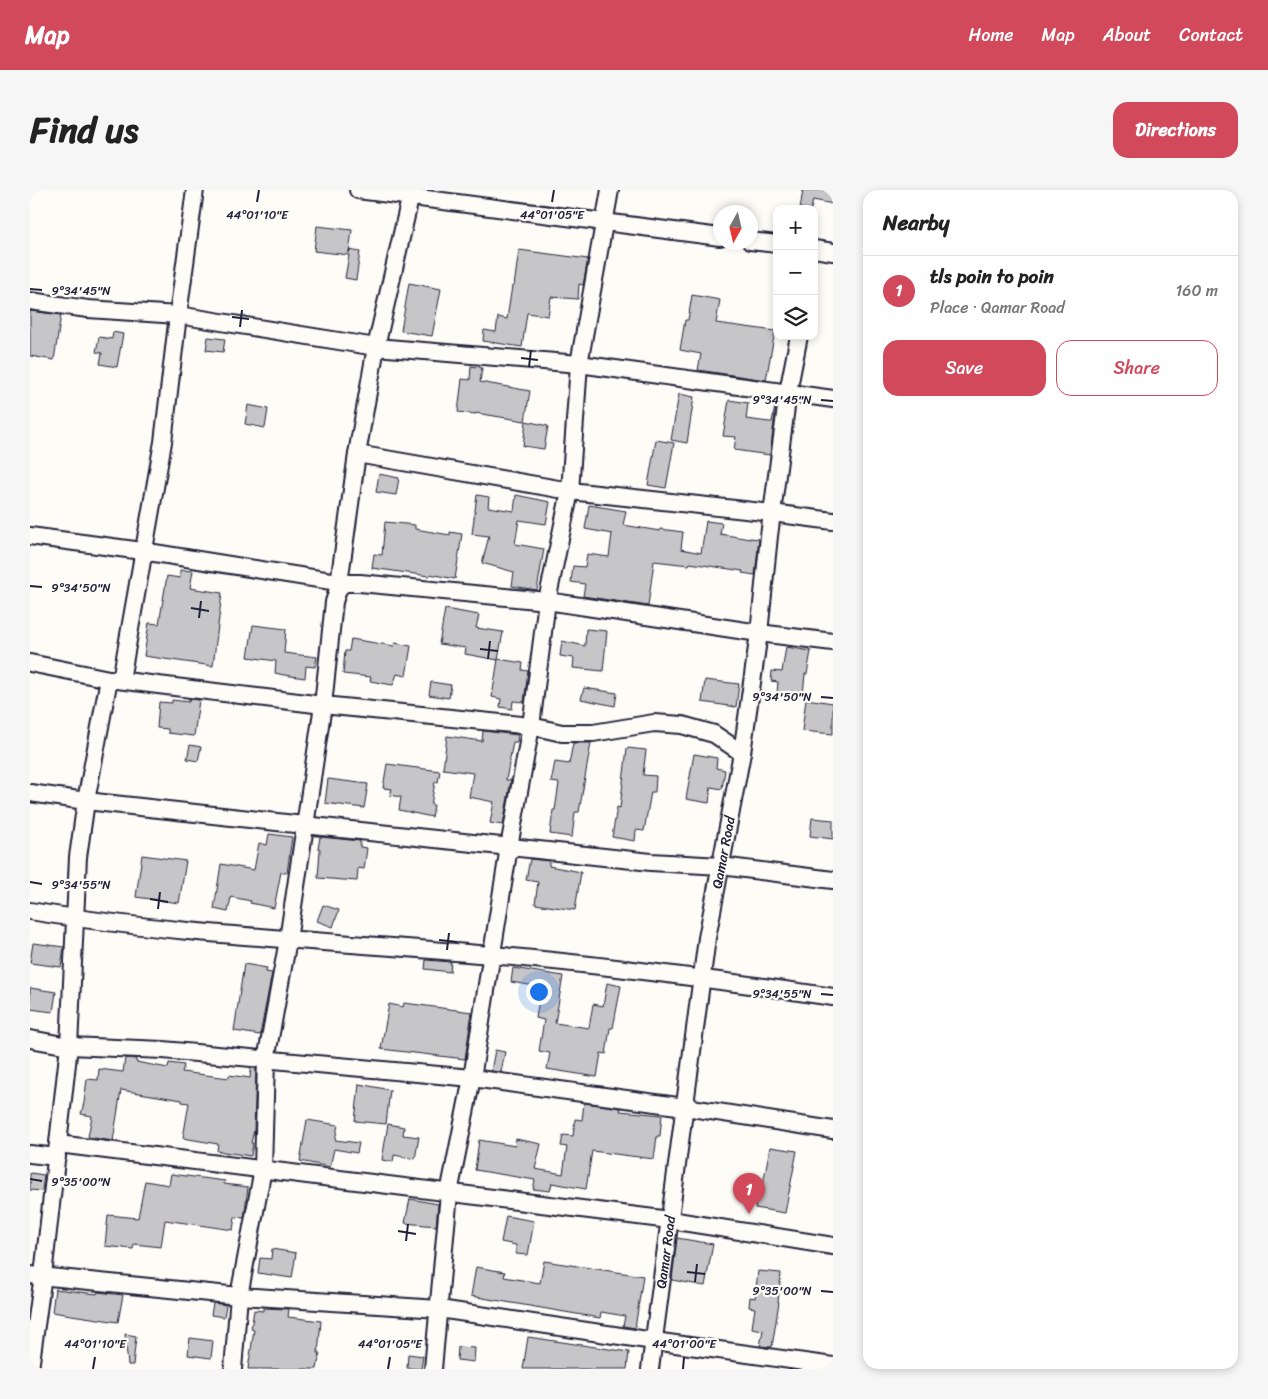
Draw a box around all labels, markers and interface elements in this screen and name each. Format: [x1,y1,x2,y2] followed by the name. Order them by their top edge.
[25,14,69,56] text: Map
[969,19,1014,51] text: Home
[1042,19,1075,51] text: Map
[1103,19,1151,51] text: About
[1179,19,1243,51] text: Contact
[30,99,138,161] text: Find us
[1113,102,1238,158] button: Directions
[226,204,289,226] text: 44°01'10"E
[520,204,585,226] text: 44°01'05"E
[883,204,949,242] text: Nearby
[713,205,758,250] north arrow
[773,205,818,340] map controls
[773,205,818,250] button: +
[773,250,818,295] button: −
[930,260,1054,293] text: tls poin to poin
[896,276,902,305] text: 1
[1175,276,1218,305] text: 160 m
[51,280,111,302] text: 9°34'45"N
[930,293,1065,322] text: Place · Qamar Road
[773,295,818,340] button: layers
[883,340,1046,396] button: Save
[1056,340,1218,396] button: Share
[752,389,812,411] text: 9°34'45"N
[51,577,111,599] text: 9°34'50"N
[752,686,812,708] text: 9°34'50"N
[704,812,743,891] street label: Qamar Road
[51,874,111,896] text: 9°34'55"N
[526,979,552,1005] your location
[752,983,812,1005] text: 9°34'55"N
[51,1171,111,1193] text: 9°35'00"N
[733,1173,765,1214] pin: 1
[648,1213,683,1290] street label: Qamar Road
[752,1280,812,1302] text: 9°35'00"N
[64,1333,127,1355] text: 44°01'10"E
[358,1333,423,1355] text: 44°01'05"E
[652,1333,717,1355] text: 44°01'00"E

